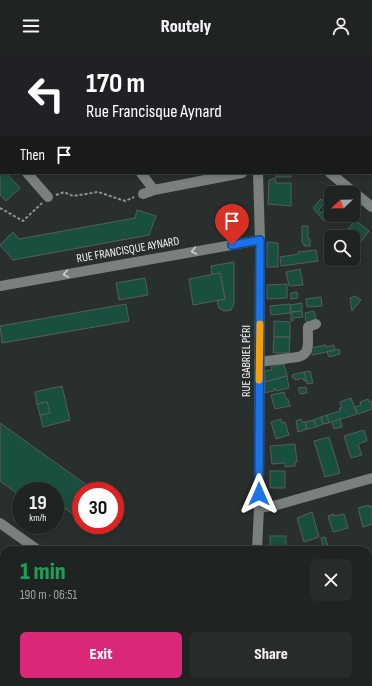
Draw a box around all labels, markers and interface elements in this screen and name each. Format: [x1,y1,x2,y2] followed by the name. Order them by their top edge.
[20,15,42,37] icon: menu
[330,15,352,37] icon: person
[161,16,211,37] text: Routely
[86,67,145,100] text: 170 m
[20,68,72,120] icon: left
[86,101,222,122] text: Rue Francisque Aynard
[53,144,75,166] icon: arrive
[20,146,45,165] text: Then
[324,186,360,222] north arrow
[324,186,360,266] map controls
[215,204,249,245] pin
[221,210,243,232] icon: arrive
[324,230,360,266] button: search
[75,234,181,266] street label: RUE FRANCISQUE AYNARD
[191,247,197,255] one-way arrow
[63,269,69,278] one-way arrow
[239,325,254,397] street label: RUE GABRIEL PÉRI
[238,473,280,515] position arrow
[72,482,124,534] speed limit sign: 30
[29,491,47,515] text: 19
[29,512,47,524] text: km/h
[20,557,66,586] text: 1 min
[310,559,352,601] button: close
[20,587,77,603] text: 190 m · 06:51
[20,632,182,678] button: Exit
[190,632,352,678] button: Share

